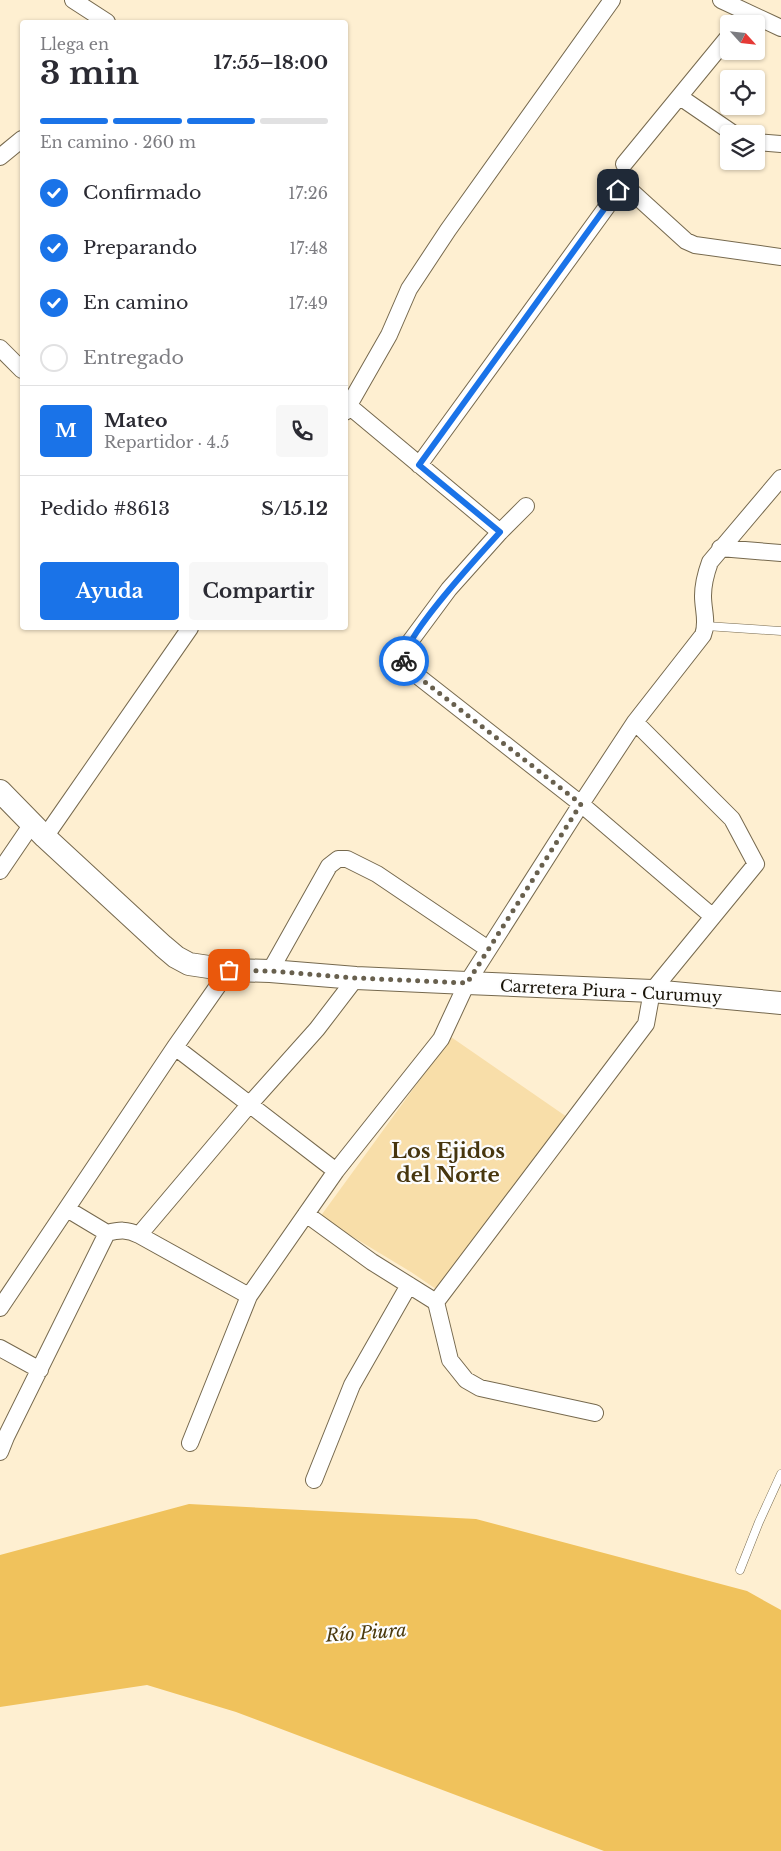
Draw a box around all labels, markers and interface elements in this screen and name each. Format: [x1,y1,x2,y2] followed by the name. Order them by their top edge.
[720,15,765,60] north arrow
[720,15,765,170] map controls
[40,34,109,54] text: Llega en
[214,51,328,74] text: 17:55–18:00
[40,53,139,93] text: 3 min
[720,70,765,115] button: locate
[720,125,765,170] button: layers
[40,132,196,152] text: En camino · 260 m
[597,169,639,211] pin
[604,176,632,204] icon: home
[40,179,68,207] icon: check
[83,181,201,204] text: Confirmado
[288,183,328,203] text: 17:26
[40,234,68,262] icon: check
[83,236,197,259] text: Preparando
[289,238,328,258] text: 17:48
[40,289,68,317] icon: check
[83,291,188,314] text: En camino
[289,293,328,313] text: 17:49
[83,346,184,369] text: Entregado
[276,405,328,457] button: phone
[104,409,168,432] text: Mateo
[55,419,77,442] text: M
[104,432,229,452] text: Repartidor · 4.5
[40,497,170,520] text: Pedido #8613
[261,497,328,520] text: S/15.12
[40,562,179,620] button: Ayuda
[189,562,328,620] button: Compartir
[379,636,429,686] courier
[390,647,418,675] icon: bike
[208,949,250,991] pin
[215,956,243,984] icon: bag
[500,975,723,1007] street label: Carretera Piura - Curumuy
[391,1138,505,1188] district label: Los Ejidos del Norte
[324,1619,407,1647] water label: Río Piura

